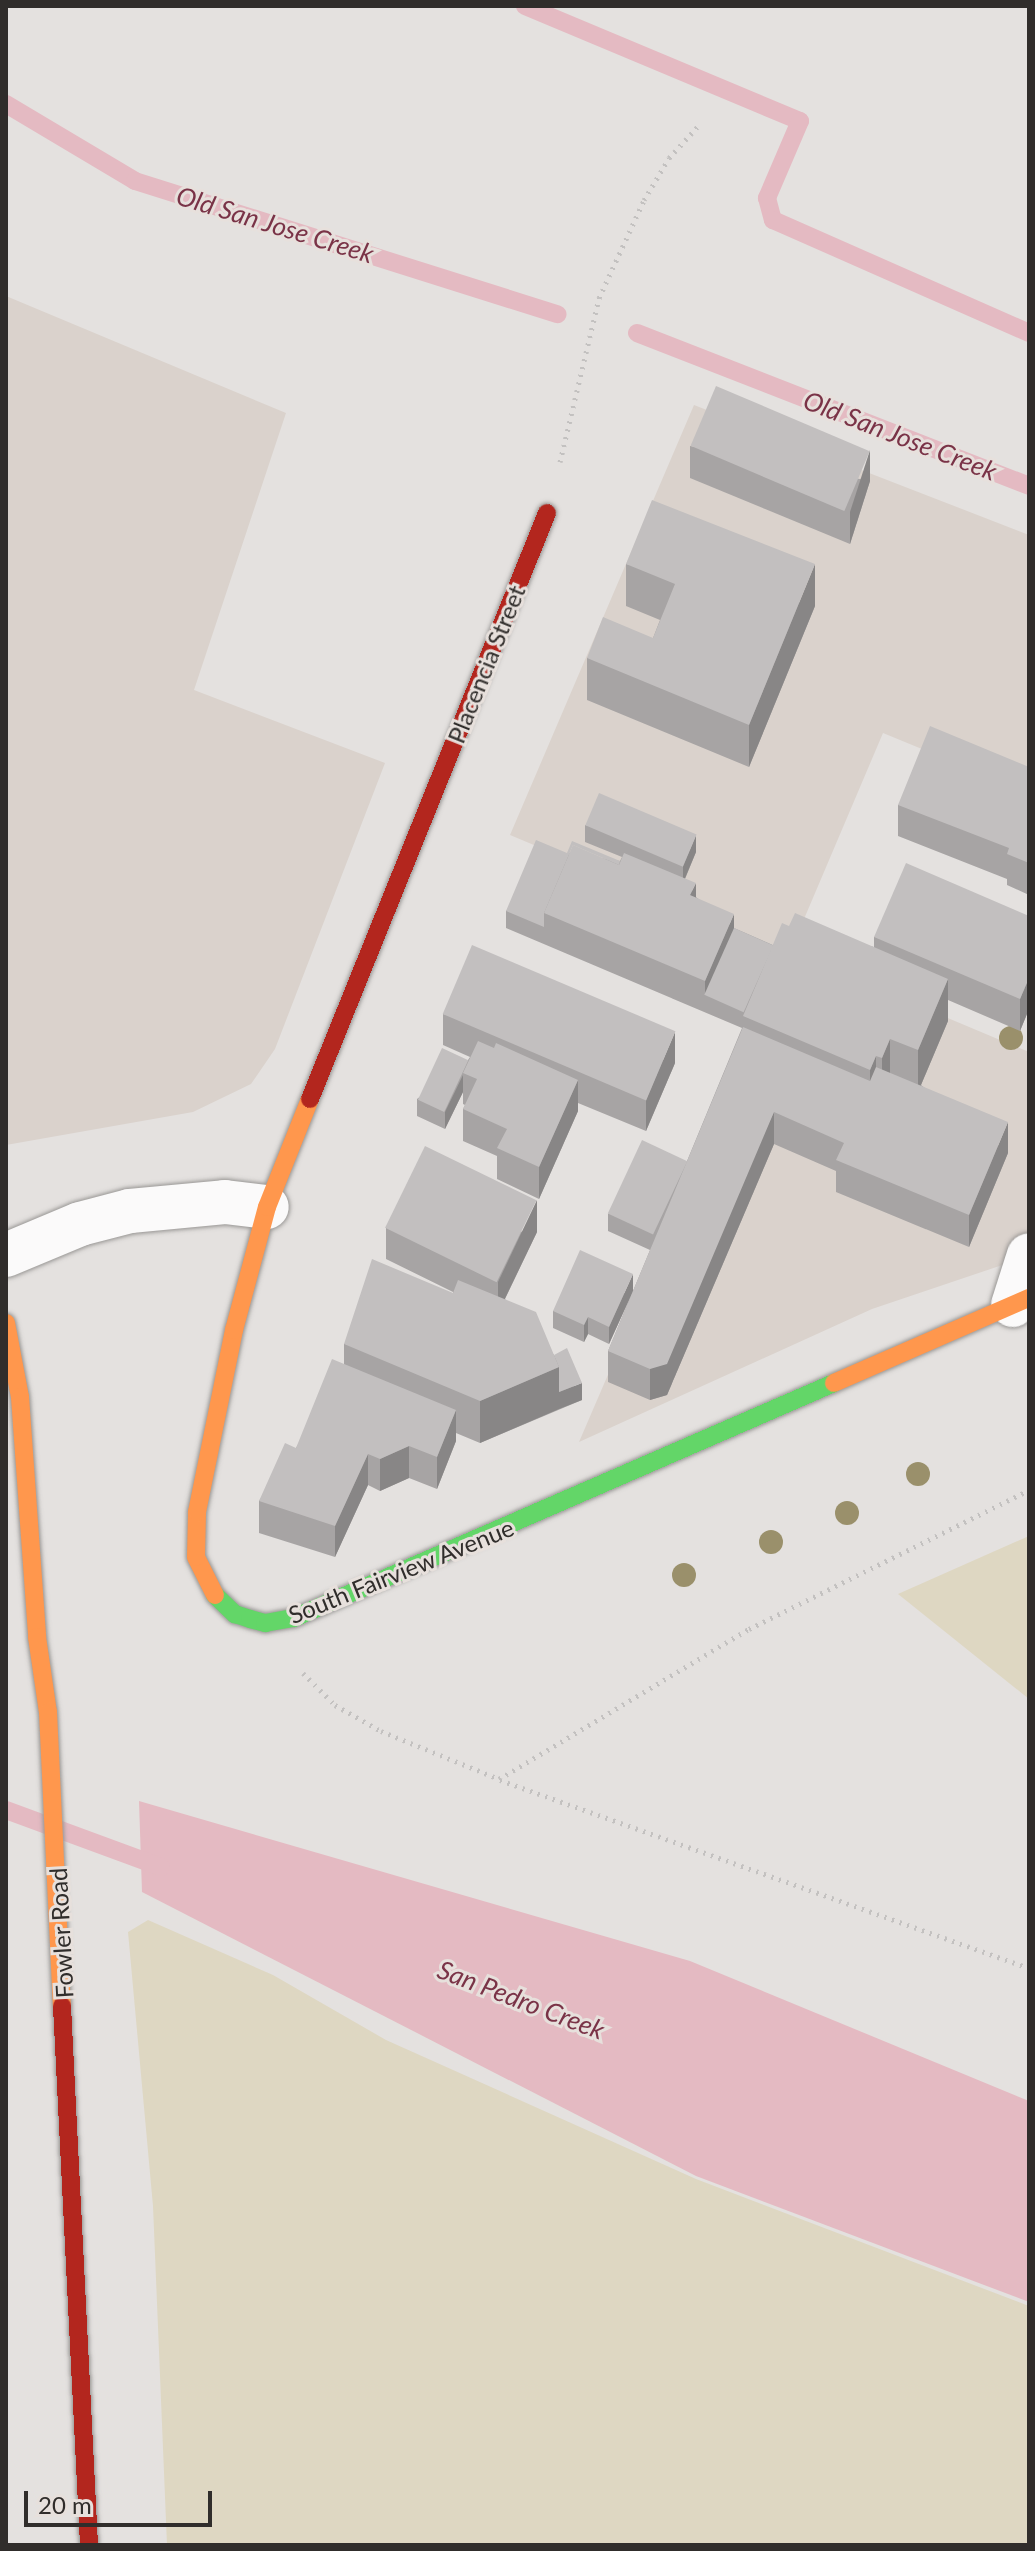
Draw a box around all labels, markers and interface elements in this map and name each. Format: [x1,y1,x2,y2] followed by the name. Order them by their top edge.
[172,180,378,270] water label: Old San Jose Creek
[799,385,1001,487] water label: Old San Jose Creek
[441,581,531,747] street label: Placencia Street
[284,1512,518,1630] street label: South Fairview Avenue
[43,1867,79,1999] street label: Fowler Road
[433,1954,609,2046] water label: San Pedro Creek
[28,2475,216,2525] scale bar
[38,2490,92,2519] text: 20 m

